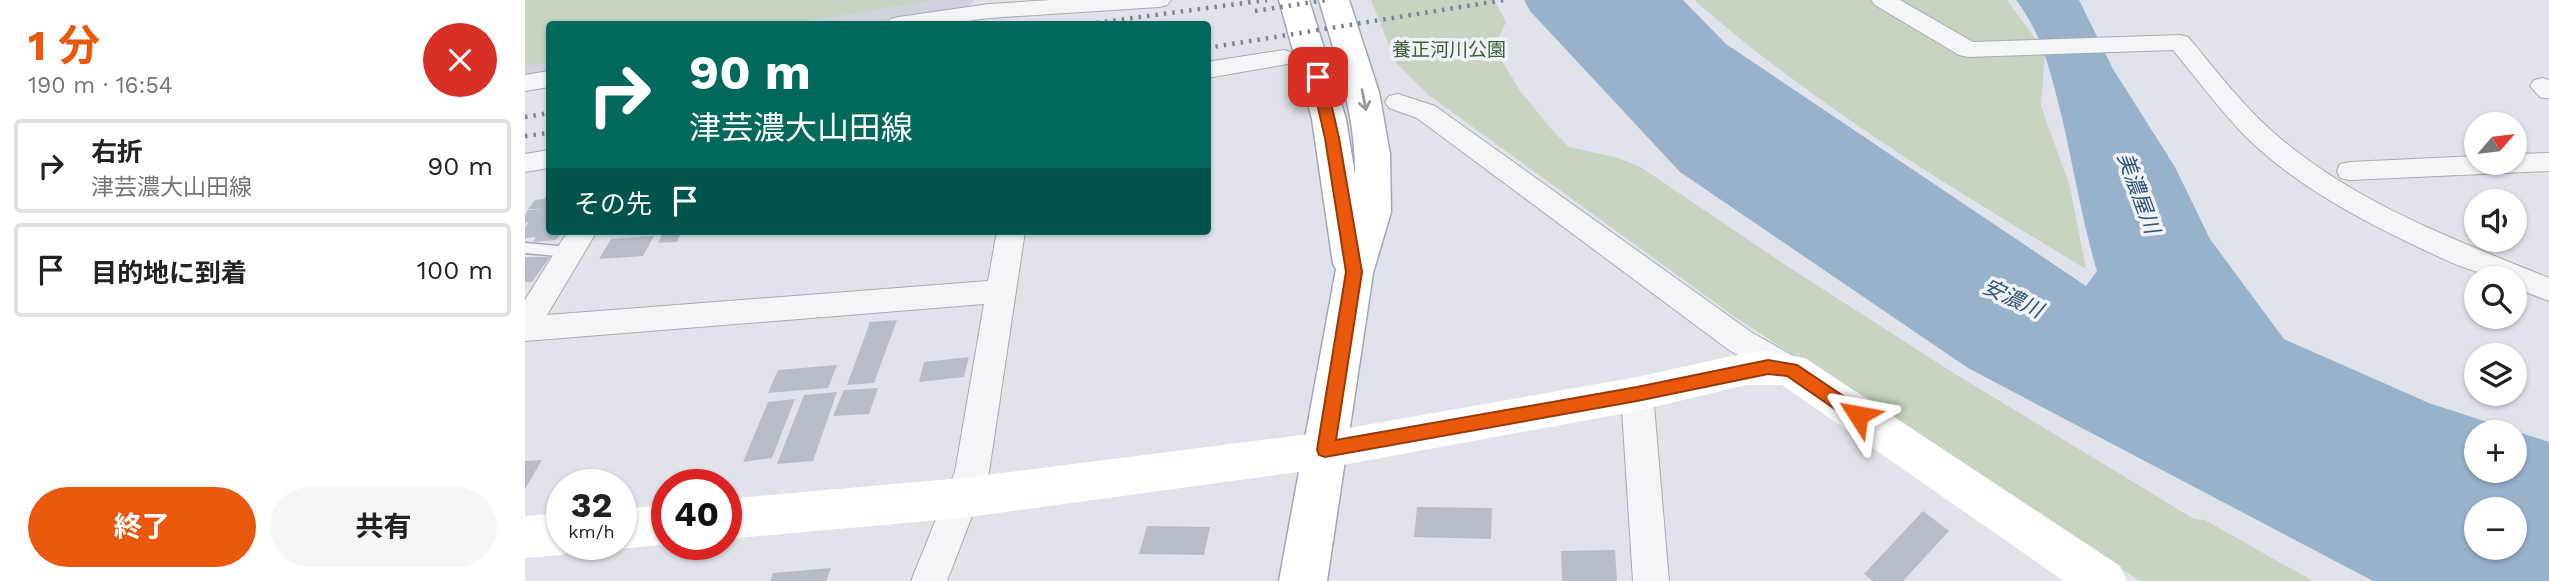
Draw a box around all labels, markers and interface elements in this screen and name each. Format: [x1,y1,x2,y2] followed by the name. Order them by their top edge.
[28,21,100,70] text: 1 分
[423,23,497,97] button: close
[1392,38,1506,61] park label: 養正河川公園
[689,43,811,101] text: 90 m
[1288,47,1348,107] pin
[574,49,665,140] icon: right
[1299,58,1337,96] icon: arrive
[28,72,173,99] text: 190 m · 16:54
[1358,88,1371,111] one-way arrow
[689,109,913,147] text: 津芸濃大山田線
[2464,112,2527,175] north arrow
[2464,112,2527,560] map controls
[91,137,143,167] text: 右折
[32,147,70,185] icon: right
[2113,149,2166,239] water label: 美濃屋川
[427,151,493,181] text: 90 m
[91,174,252,201] text: 津芸濃大山田線
[666,182,704,220] icon: arrive
[574,189,652,219] text: その先
[2464,189,2527,252] button: sound
[32,251,70,289] icon: arrive
[417,255,493,285] text: 100 m
[91,258,247,288] text: 目的地に到着
[2464,266,2527,329] button: search
[1979,273,2049,323] water label: 安濃川
[2464,343,2527,406] button: layers
[1821,378,1895,452] position arrow
[2464,420,2527,483] button: +
[651,469,742,560] speed limit sign: 40
[571,484,612,526] text: 32
[28,487,256,567] button: 終了
[270,487,497,567] button: 共有
[2464,497,2527,560] button: −
[568,521,615,542] text: km/h

